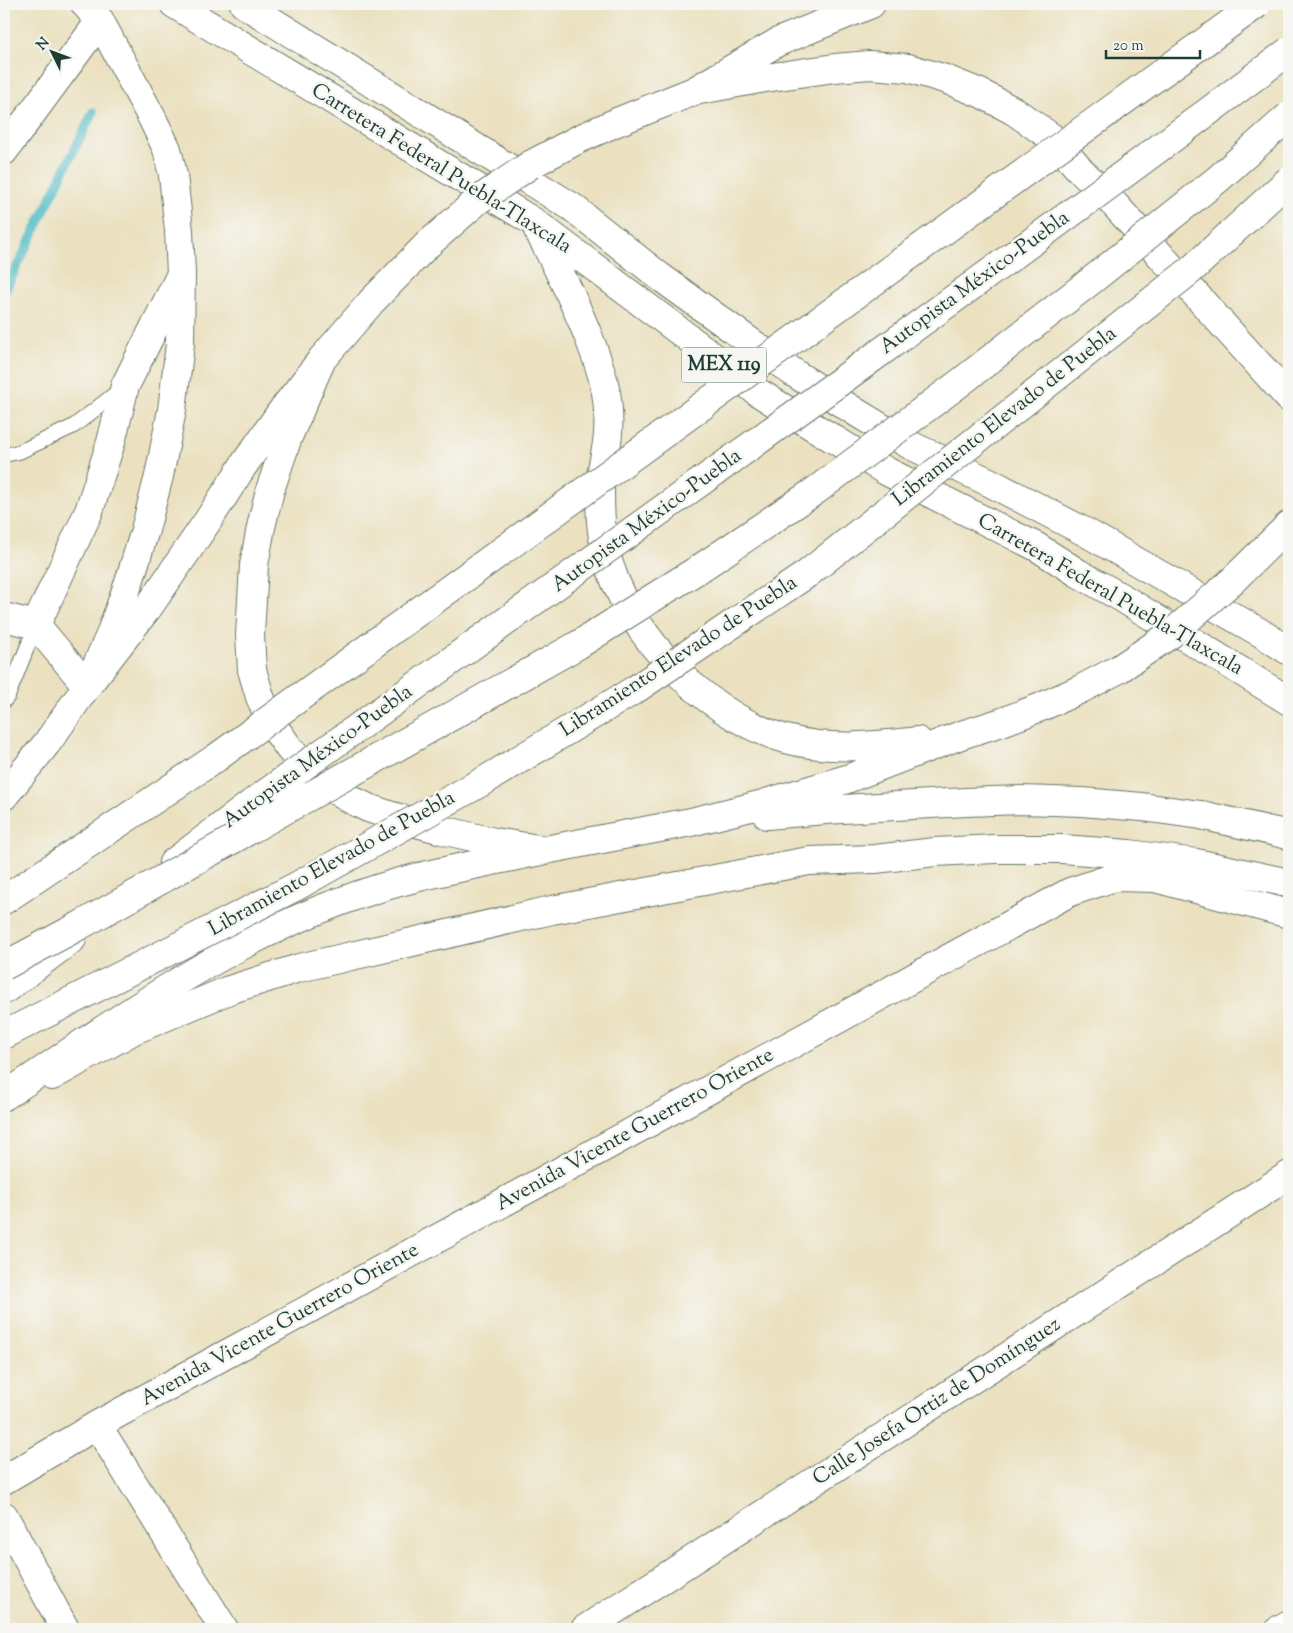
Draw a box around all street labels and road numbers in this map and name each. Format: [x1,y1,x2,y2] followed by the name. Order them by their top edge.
[305,76,577,262] street label: Carretera Federal Puebla-Tlaxcala
[874,204,1076,362] street label: Autopista México-Puebla
[886,320,1124,514] street label: Libramiento Elevado de Puebla
[682,348,766,382] road number: MEX 119
[546,442,748,600] street label: Autopista México-Puebla
[972,506,1249,684] street label: Carretera Federal Puebla-Tlaxcala
[554,569,804,745] street label: Libramiento Elevado de Puebla
[217,678,419,836] street label: Autopista México-Puebla
[203,783,461,944] street label: Libramiento Elevado de Puebla
[490,1041,780,1219] street label: Avenida Vicente Guerrero Oriente
[135,1236,425,1414] street label: Avenida Vicente Guerrero Oriente
[807,1310,1067,1494] street label: Calle Josefa Ortiz de Domínguez

